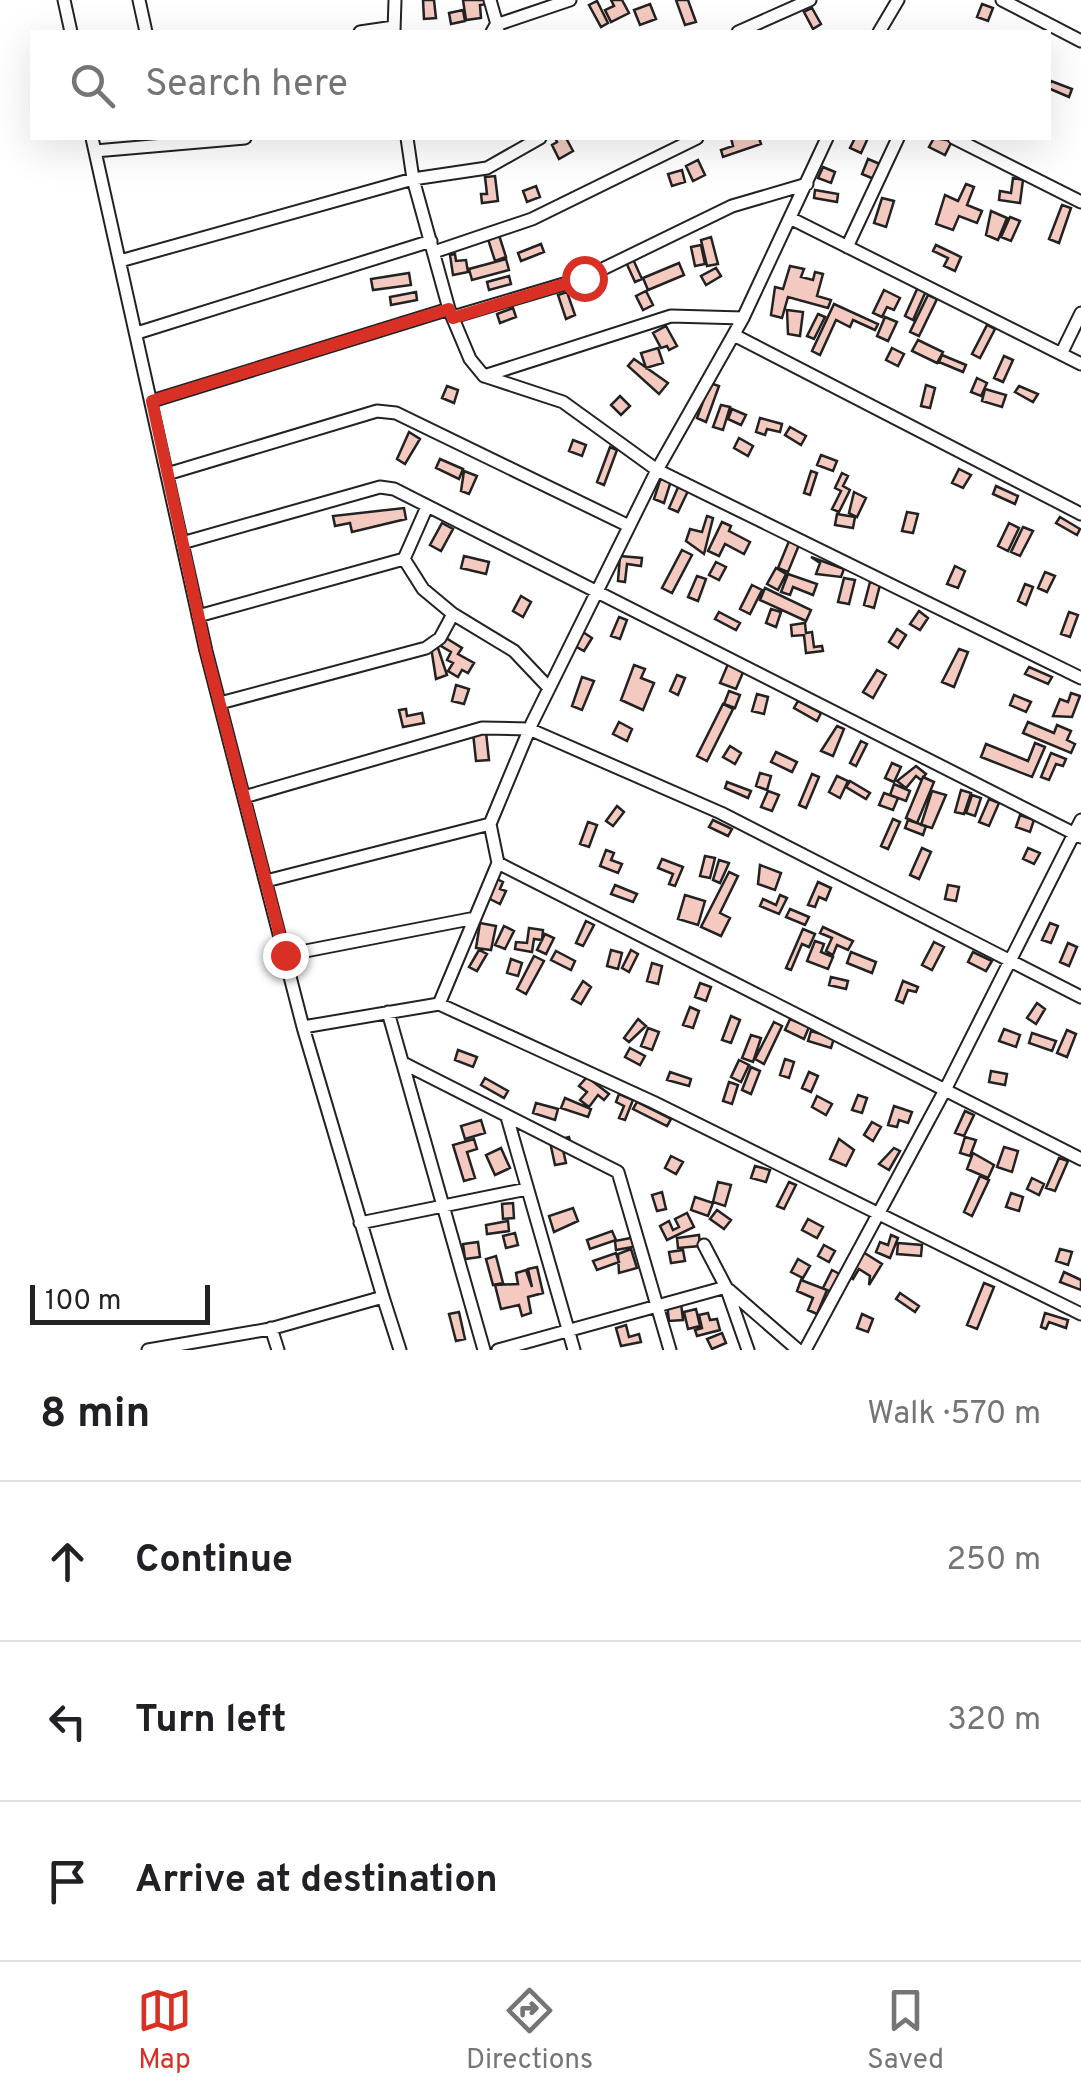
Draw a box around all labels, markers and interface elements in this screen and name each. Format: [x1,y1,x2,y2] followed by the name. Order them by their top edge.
[30,30,1051,140] search box
[65,58,120,113] icon: search
[145,61,348,110] text: Search here
[562,256,608,302] route start
[263,933,309,979] route end
[30,1280,210,1324] scale bar
[45,1284,121,1320] text: 100 m
[40,1389,150,1442] text: 8 min
[867,1395,1041,1435] text: Walk · 570 m
[40,1534,95,1589] icon: ahead
[135,1537,293,1586] text: Continue
[946,1541,1041,1581] text: 250 m
[40,1694,95,1749] icon: left
[135,1697,287,1746] text: Turn left
[948,1701,1041,1741] text: 320 m
[40,1854,95,1909] icon: arrive
[135,1857,498,1906] text: Arrive at destination
[137,1983,192,2079] tab: Map
[466,1983,593,2079] tab: Directions
[867,1983,944,2079] tab: Saved

